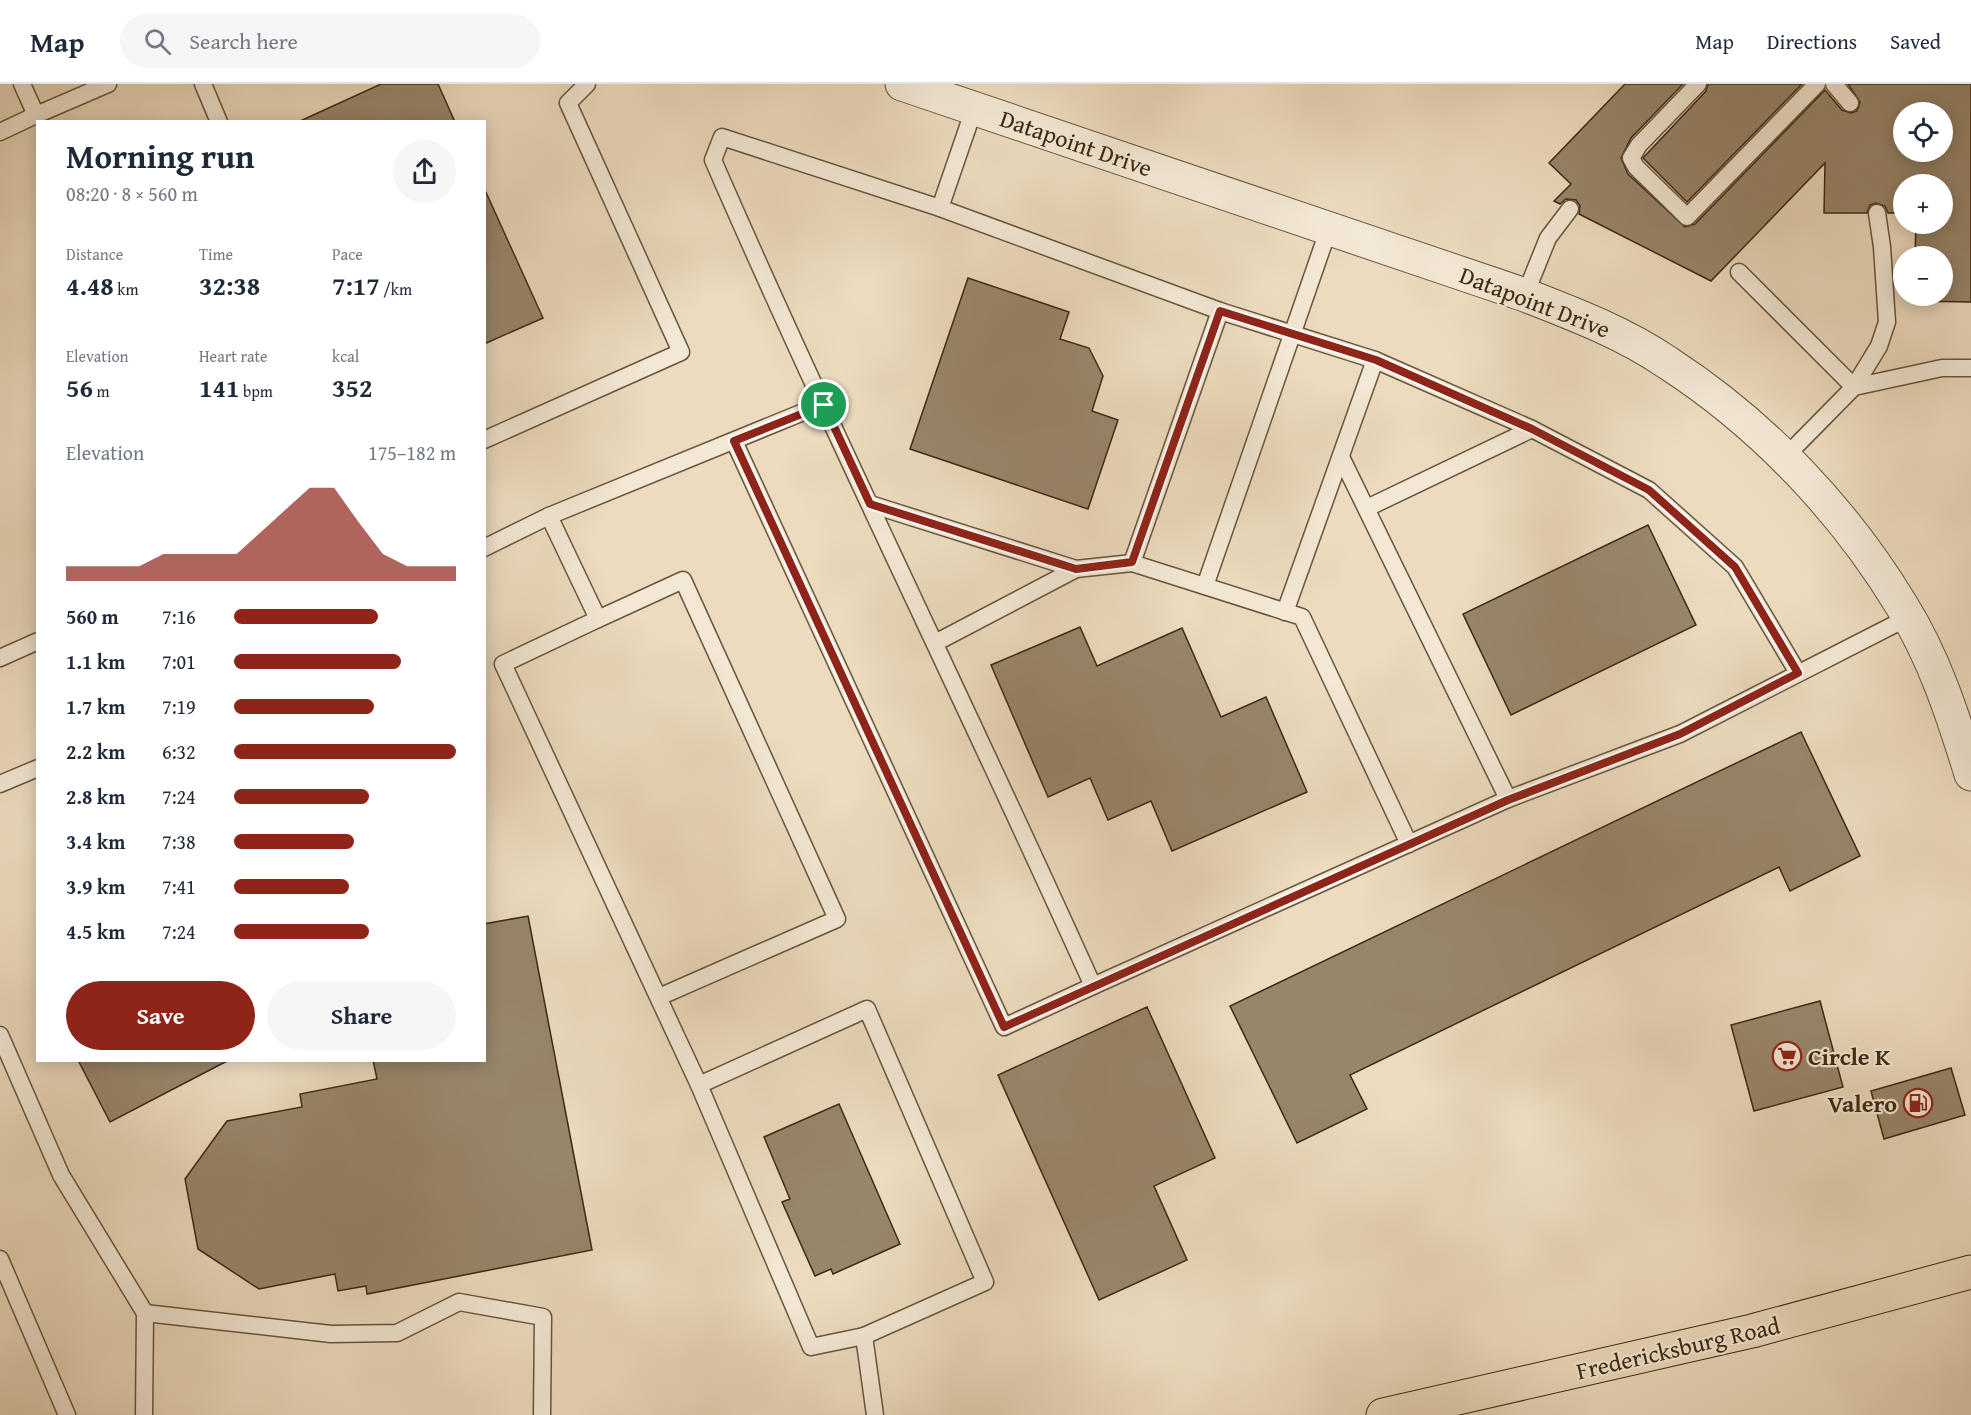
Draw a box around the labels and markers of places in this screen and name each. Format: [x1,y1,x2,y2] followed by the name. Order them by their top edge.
[798,379,849,430] pin
[1808,1039,1891,1074] place label: Circle K
[1771,1040,1803,1072] supermarket icon: Circle K
[1827,1086,1897,1121] place label: Valero
[1902,1087,1934,1119] fuel station icon: Valero

